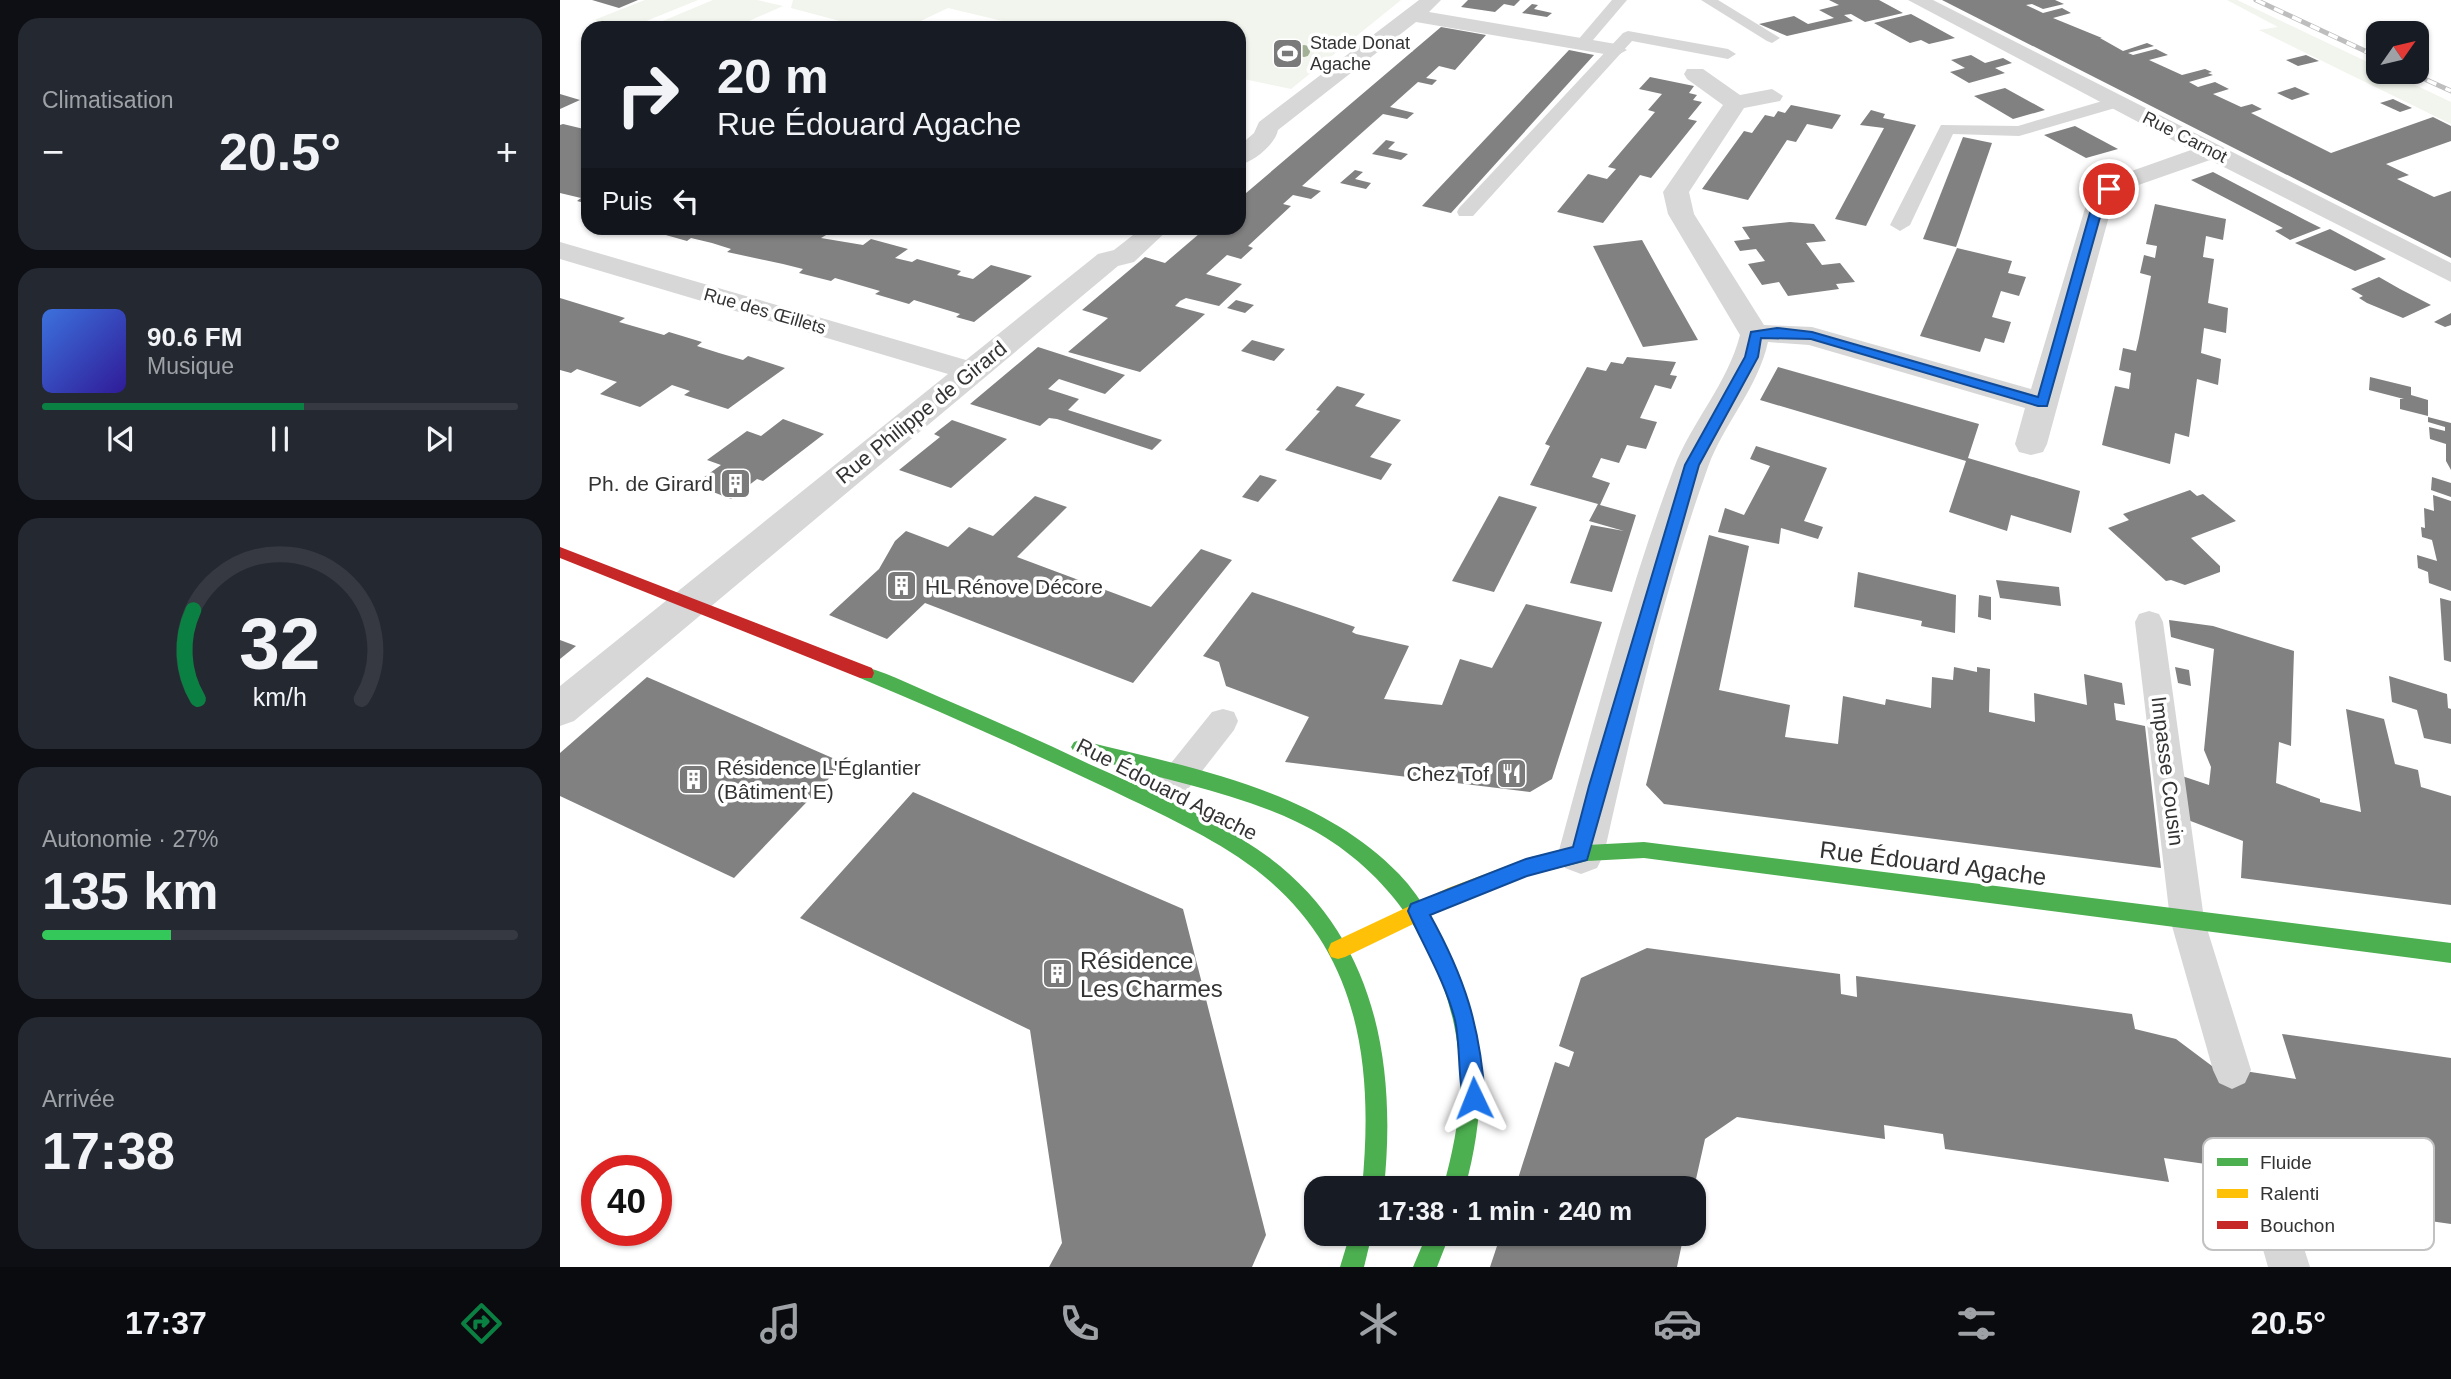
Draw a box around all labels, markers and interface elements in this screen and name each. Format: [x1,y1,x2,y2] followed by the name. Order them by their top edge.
[2366,21,2429,84] north arrow
[2366,21,2429,84] map controls
[1310,33,1410,74] place label: Stade Donat Agache
[1270,36,1304,70] sports icon: Stade Donat Agache
[602,49,693,140] icon: right
[717,49,829,103] text: 20 m
[42,87,174,113] text: Climatisation
[717,106,1021,142] text: Rue Édouard Agache
[2139,107,2231,167] street label: Rue Carnot
[219,123,341,181] text: 20.5°
[42,131,64,173] text: −
[496,131,518,173] text: +
[2079,159,2139,219] pin
[2090,170,2128,208] icon: arrive
[667,182,705,220] icon: left
[602,186,653,216] text: Puis
[702,284,828,338] street label: Rue des Œillets
[147,322,242,352] text: 90.6 FM
[831,336,1011,488] street label: Rue Philippe de Girard
[147,353,234,379] text: Musique
[102,420,140,458] icon: previous
[261,420,299,458] icon: pause
[420,420,458,458] icon: next
[719,466,753,500] building icon: Ph. de Girard
[588,472,713,495] place label: Ph. de Girard
[885,569,919,603] building icon: HL Rénove Décore
[925,575,1103,598] place label: HL Rénove Décore
[240,604,320,685] text: 32
[253,683,307,711] text: km/h
[2147,695,2189,847] street label: Impasse Cousin
[1073,733,1261,845] street label: Rue Édouard Agache
[717,756,921,803] place label: Résidence L'Églantier (Bâtiment E)
[1495,756,1529,790] restaurant icon: Chez Tof
[677,762,711,796] building icon: Résidence L'Églantier (Bâtiment E)
[1407,762,1489,785] place label: Chez Tof
[42,826,218,852] text: Autonomie · 27%
[1818,836,2048,890] street label: Rue Édouard Agache
[42,862,218,920] text: 135 km
[1080,947,1223,1002] place label: Résidence Les Charmes
[1040,957,1074,991] building icon: Résidence Les Charmes
[1437,1061,1511,1135] position arrow
[42,1086,115,1112] text: Arrivée
[42,1122,175,1180] text: 17:38
[2203,1138,2434,1250] legend
[2260,1152,2312,1173] text: Fluide
[581,1155,672,1246] speed limit sign: 40
[2260,1183,2319,1204] text: Ralenti
[1378,1196,1632,1226] text: 17:38 · 1 min · 240 m
[2260,1215,2335,1236] text: Bouchon
[457,1299,506,1348] icon: directions
[756,1299,805,1348] icon: music
[1055,1299,1104,1348] icon: phone
[1354,1299,1403,1348] icon: climate
[1653,1299,1702,1348] icon: car
[1952,1299,2001,1348] icon: filters
[125,1305,207,1341] text: 17:37
[2251,1305,2326,1341] text: 20.5°

